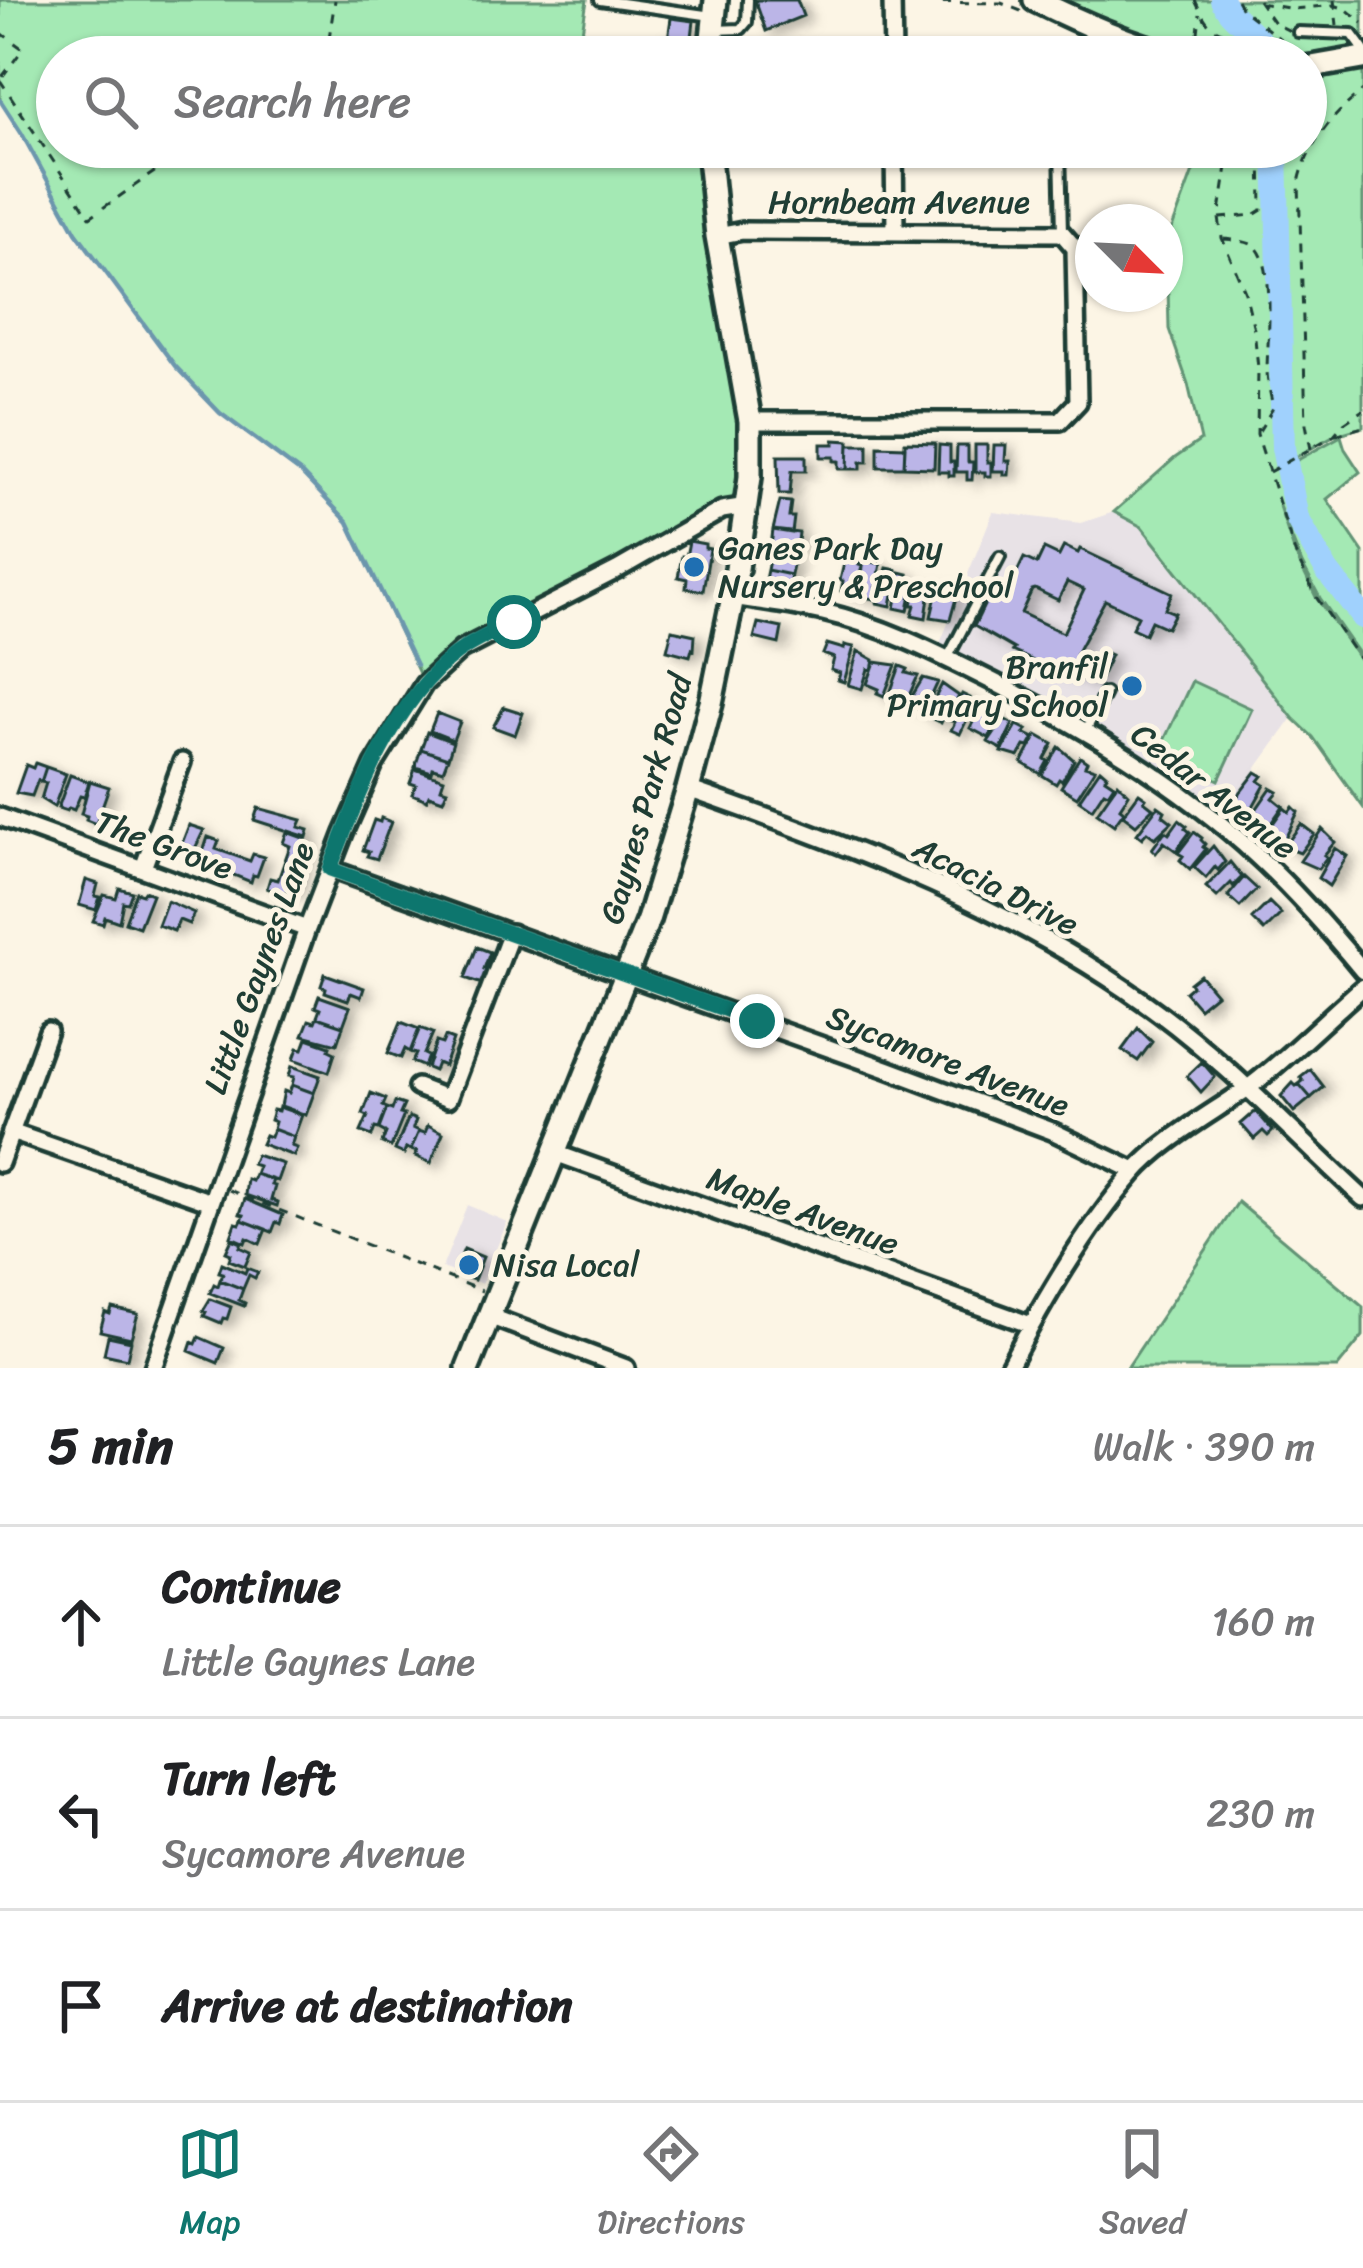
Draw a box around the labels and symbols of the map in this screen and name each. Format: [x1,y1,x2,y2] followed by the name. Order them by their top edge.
[768,173,1030,231] street label: Hornbeam Avenue
[1075,204,1183,312] north arrow
[718,519,1014,615] place label: Ganes Park Day Nursery & Preschool
[681,554,707,580] marker: Ganes Park Day Nursery & Preschool
[487,595,541,649] route start
[887,638,1109,734] place label: Branfil Primary School
[583,664,710,931] street label: Gaynes Park Road
[1119,673,1145,699] marker: Branfil Primary School
[1118,707,1310,875] street label: Cedar Avenue
[87,793,241,897] street label: The Grove
[902,819,1089,953] street label: Acacia Drive
[186,834,332,1102] street label: Little Gaynes Lane
[818,988,1078,1134] street label: Sycamore Avenue
[730,994,784,1048] route end
[699,1149,907,1273] street label: Maple Avenue
[493,1236,640,1294] place label: Nisa Local
[456,1252,482,1278] marker: Nisa Local

